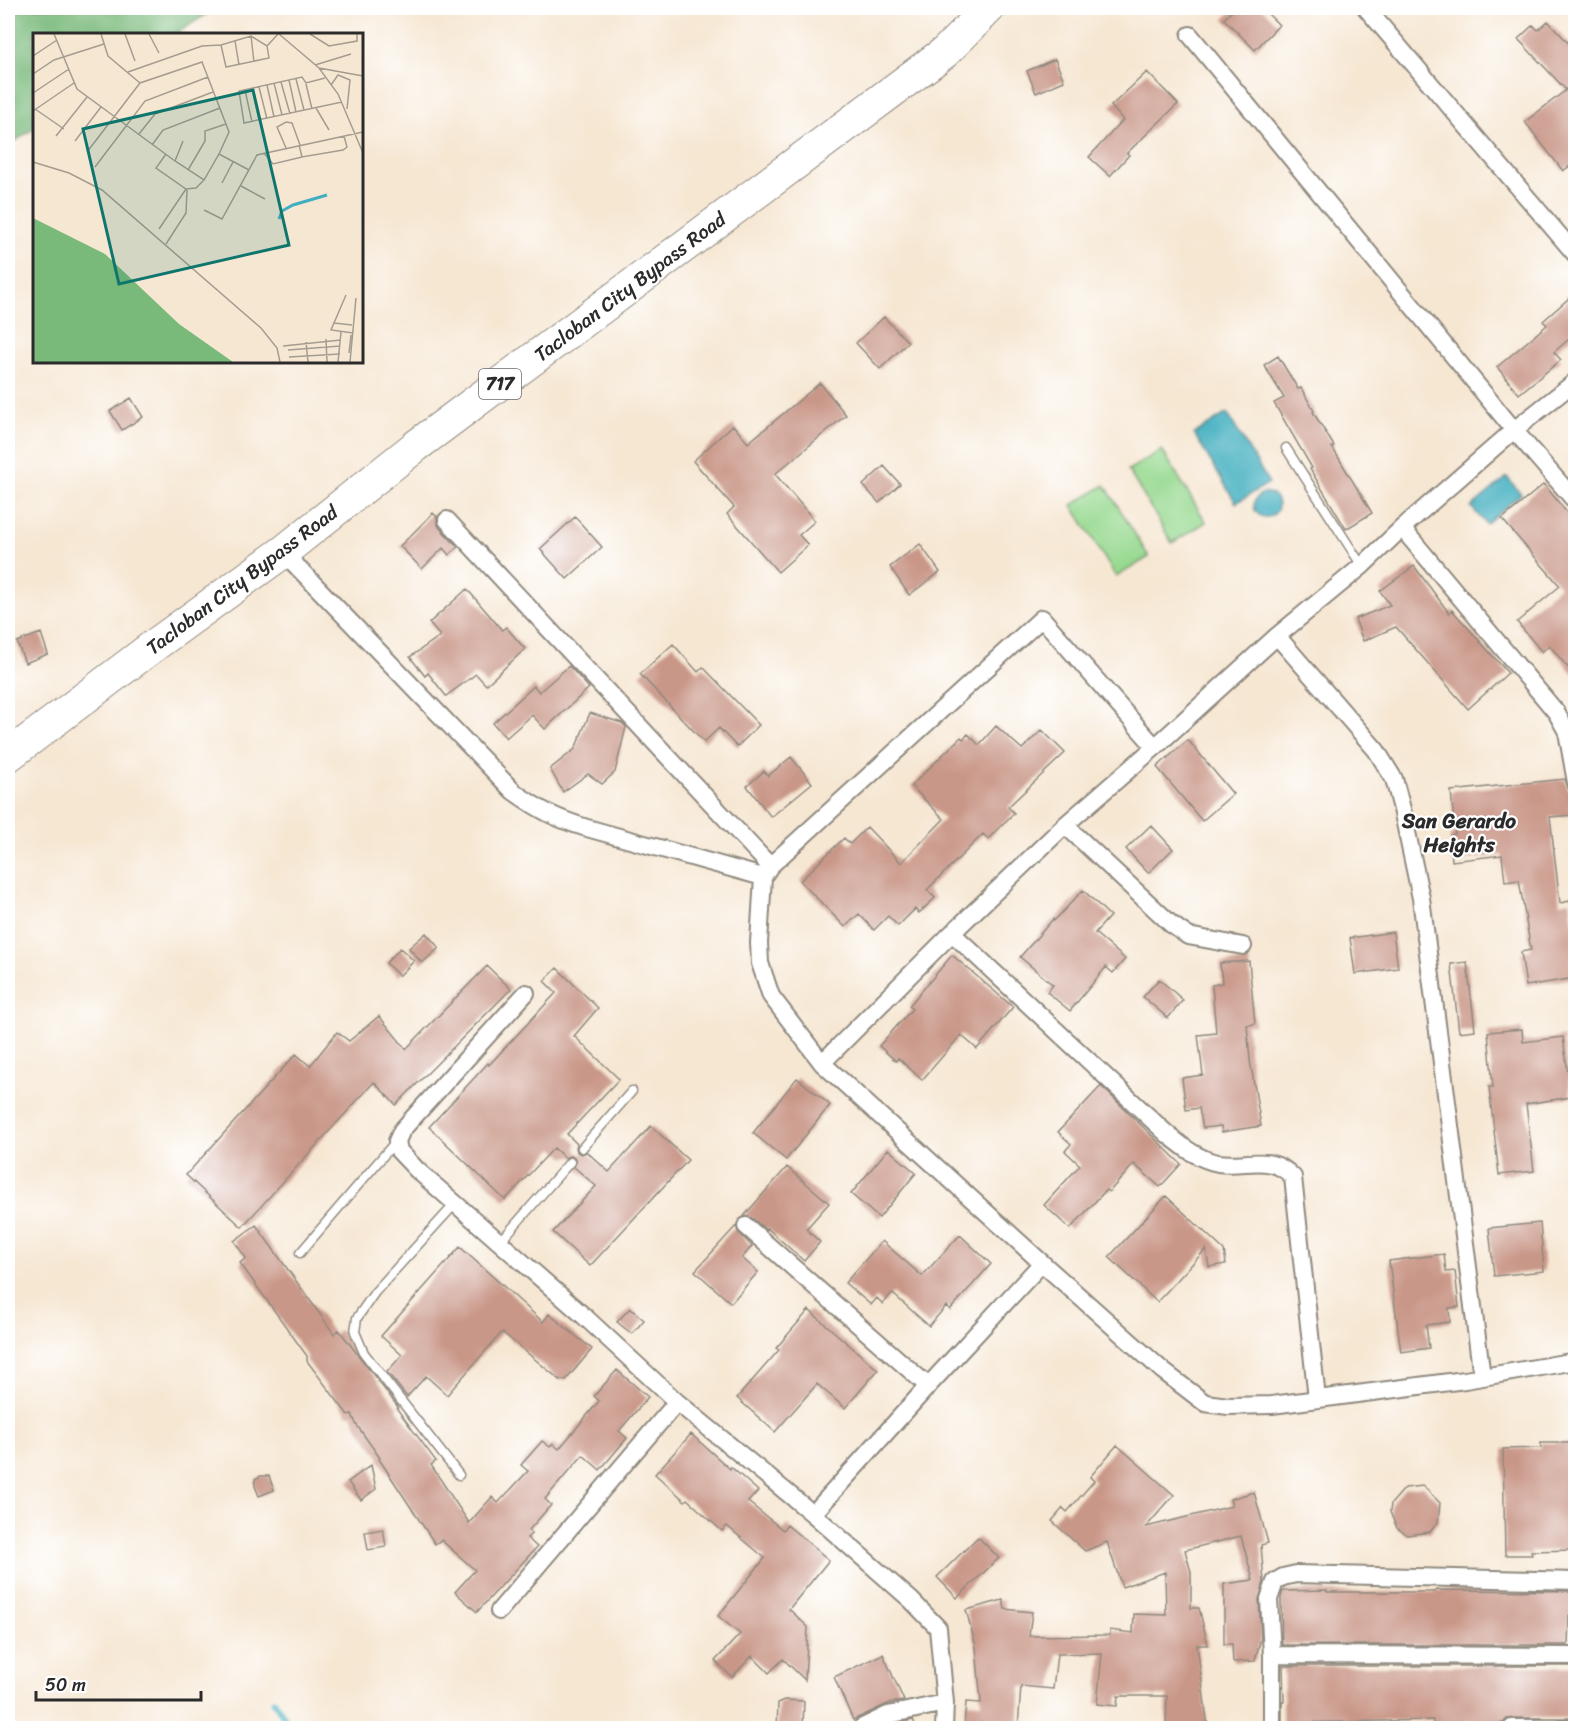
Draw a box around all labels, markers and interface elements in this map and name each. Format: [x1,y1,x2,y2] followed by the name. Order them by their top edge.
[33,33,363,363] inset map
[526,202,735,371] street label: Tacloban City Bypass Road
[479,369,521,399] road number: 717
[138,495,347,664] street label: Tacloban City Bypass Road
[1401,802,1516,864] district label: San Gerardo Heights
[36,1664,201,1702] scale bar
[45,1669,86,1701] text: 50 m

